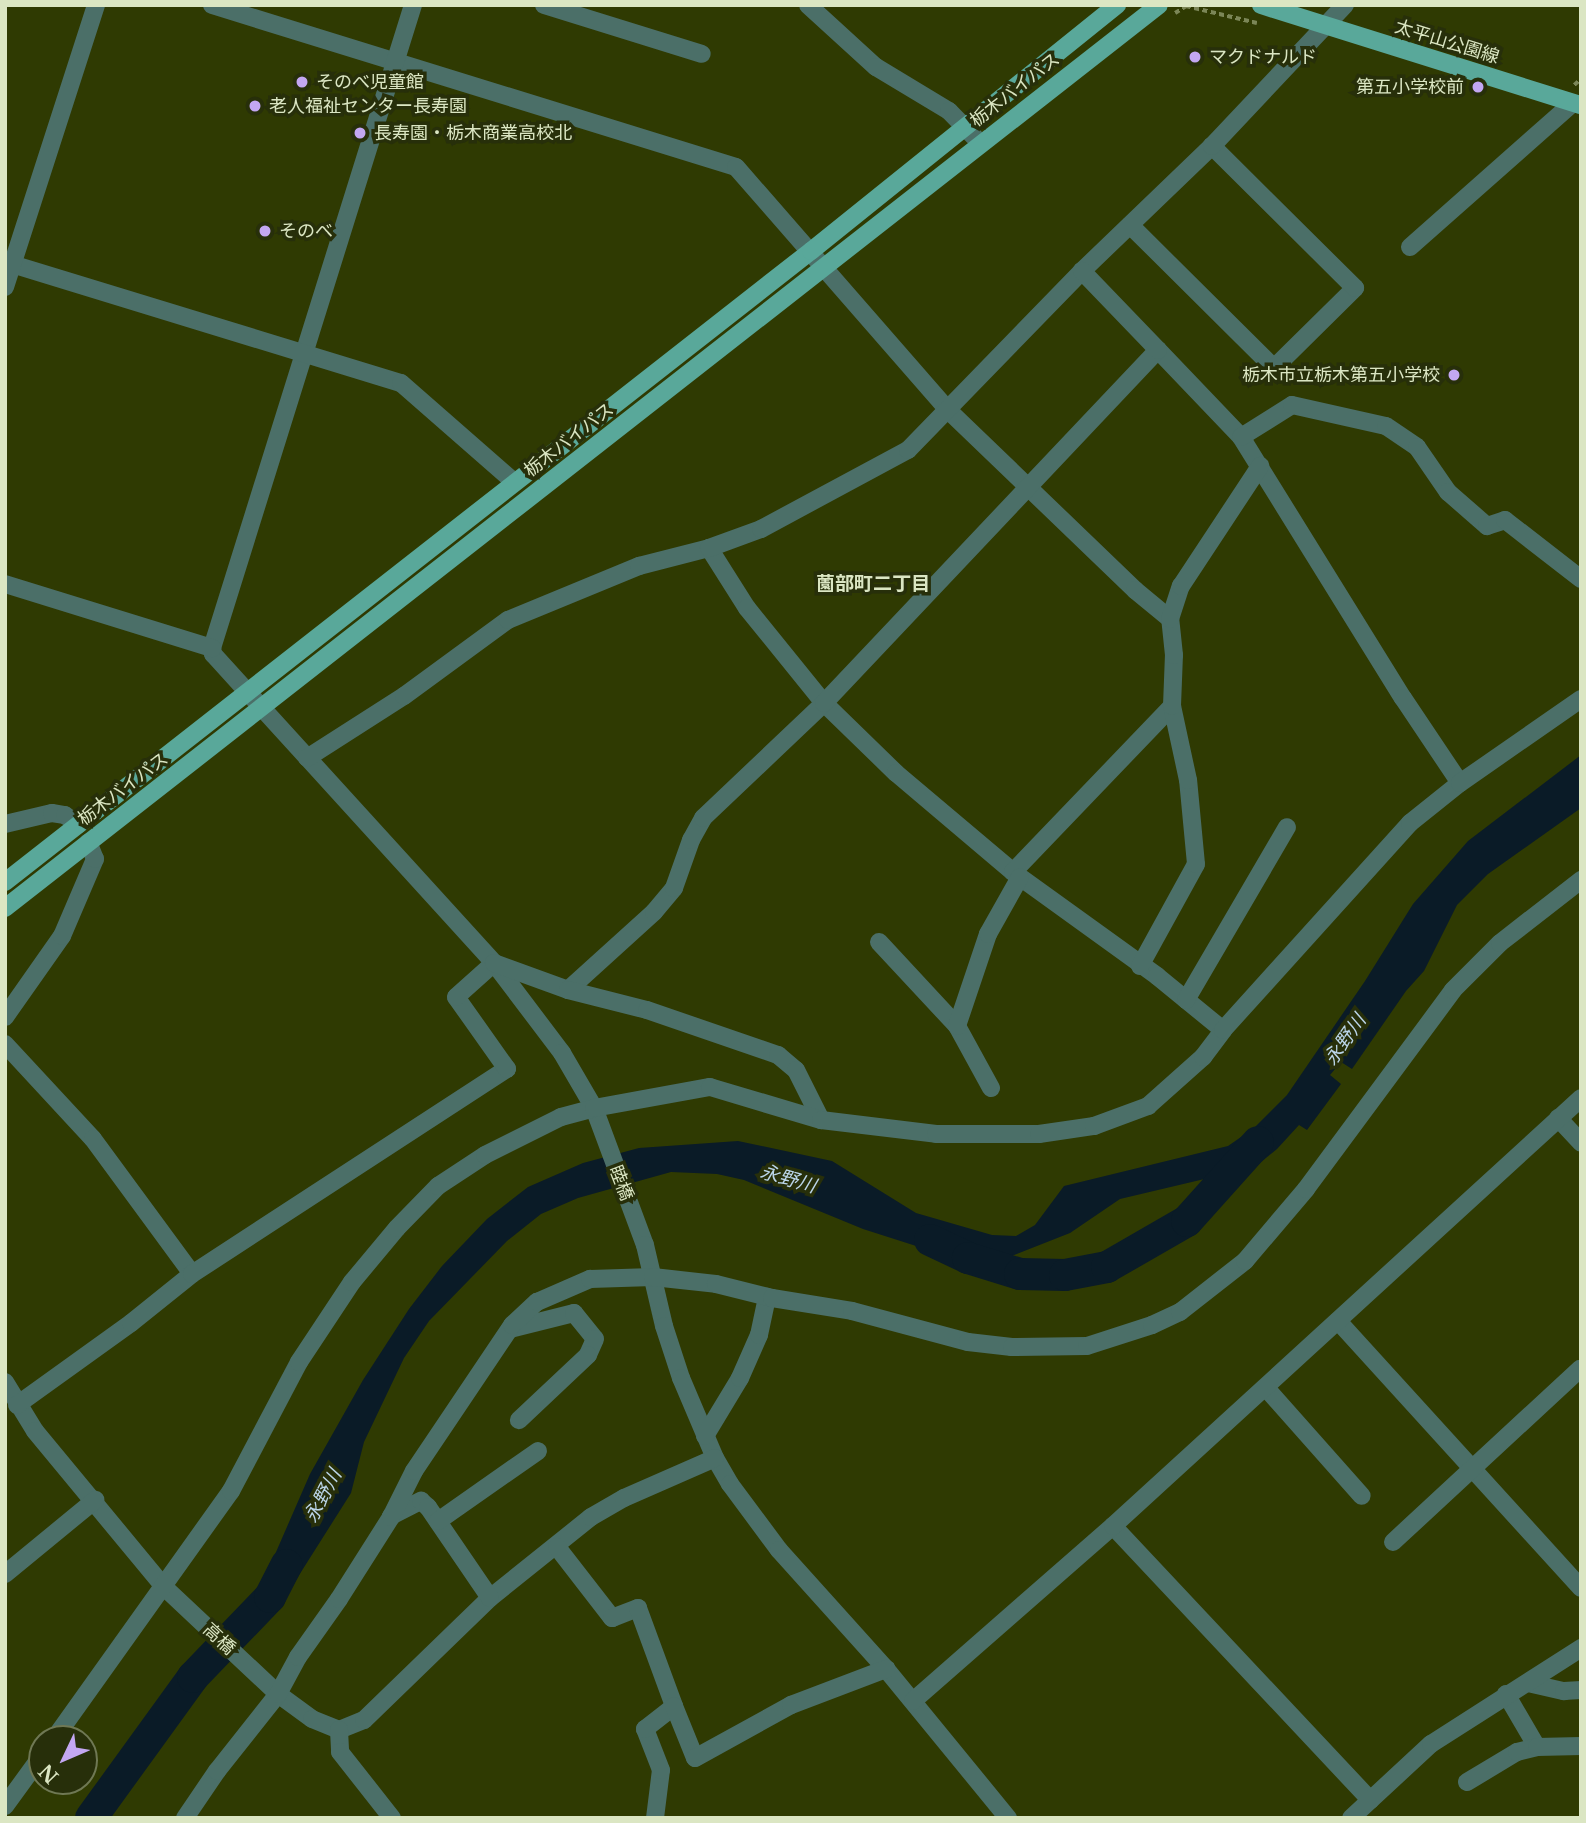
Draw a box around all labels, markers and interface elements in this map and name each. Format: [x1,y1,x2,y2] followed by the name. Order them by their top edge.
[1392,16,1502,68] street label: 太平山公園線
[1209,46,1317,68] place label: マクドナルド
[966,48,1064,132] street label: 栃木バイパス
[1187,49,1203,65] marker: マクドナルド
[316,71,424,93] place label: そのべ児童館
[294,74,310,90] marker: そのべ児童館
[1356,76,1464,98] place label: 第五小学校前
[1470,79,1486,95] marker: 第五小学校前
[269,95,467,117] place label: 老人福祉センター長寿園
[247,98,263,114] marker: 老人福祉センター長寿園
[374,122,572,144] place label: 長寿園・栃木商業高校北
[352,125,368,141] marker: 長寿園・栃木商業高校北
[279,220,333,242] place label: そのべ
[257,223,273,239] marker: そのべ
[1242,364,1440,386] place label: 栃木市立栃木第五小学校
[1446,367,1462,383] marker: 栃木市立栃木第五小学校
[520,398,618,482] street label: 栃木バイパス
[816,573,930,595] district label: 薗部町二丁目
[73,748,173,830] street label: 栃木バイパス
[1319,1010,1371,1070] water label: 永野川
[757,1160,819,1198] water label: 永野川
[604,1162,638,1204] street label: 睦橋
[300,1465,346,1527] water label: 永野川
[198,1619,240,1659] street label: 高橋
[28,1725,98,1795] north arrow
[34,1759,63,1788] text: N

